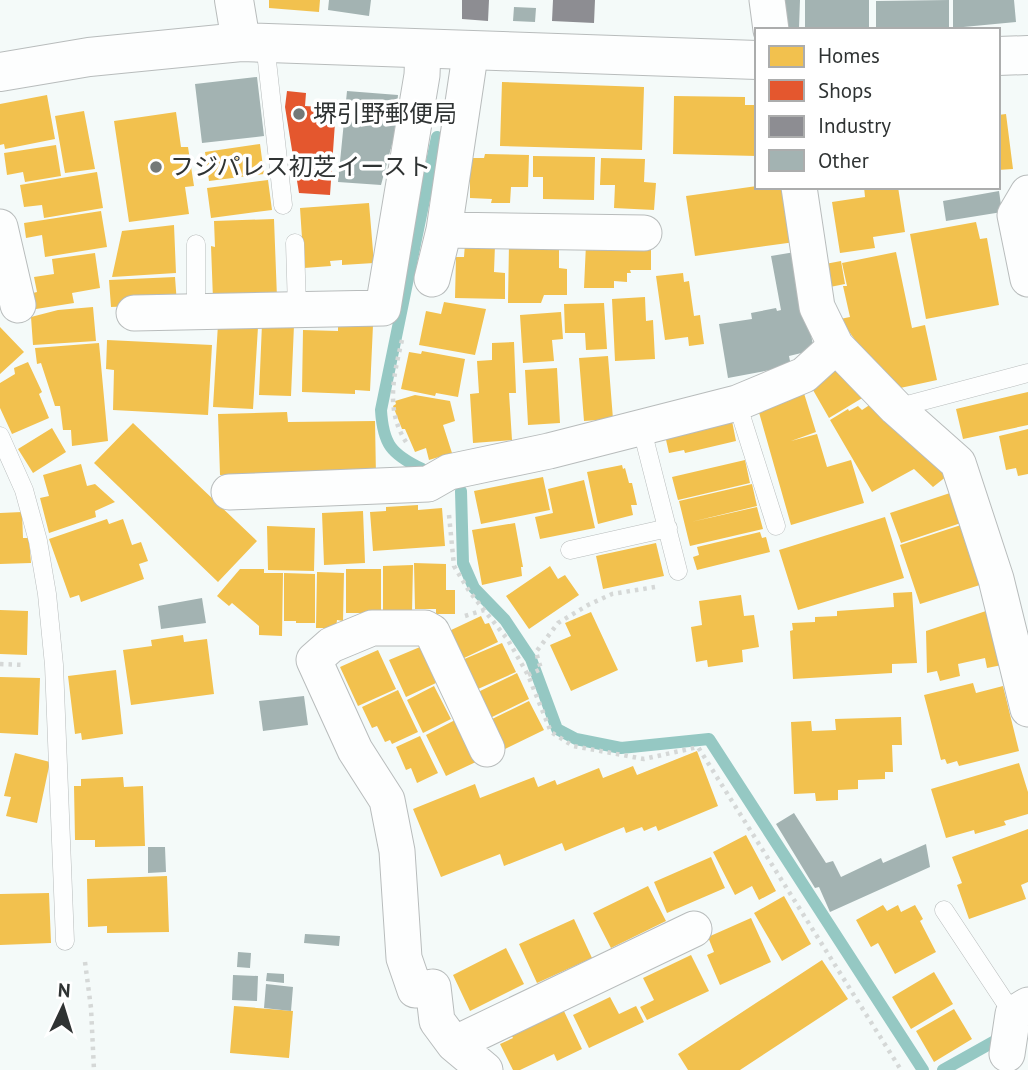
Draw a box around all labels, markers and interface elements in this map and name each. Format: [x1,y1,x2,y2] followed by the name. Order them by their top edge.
[755,28,1000,189] legend
[818,42,880,69] text: Homes
[818,77,872,104] text: Shops
[313,98,457,129] place label: 堺引野郵便局
[291,106,307,122] marker: 堺引野郵便局
[818,112,891,139] text: Industry
[818,147,869,174] text: Other
[170,151,431,182] place label: フジパレス初芝イースト
[148,159,164,175] marker: フジパレス初芝イースト
[28,972,98,1042] north arrow
[57,978,71,1002] text: N

